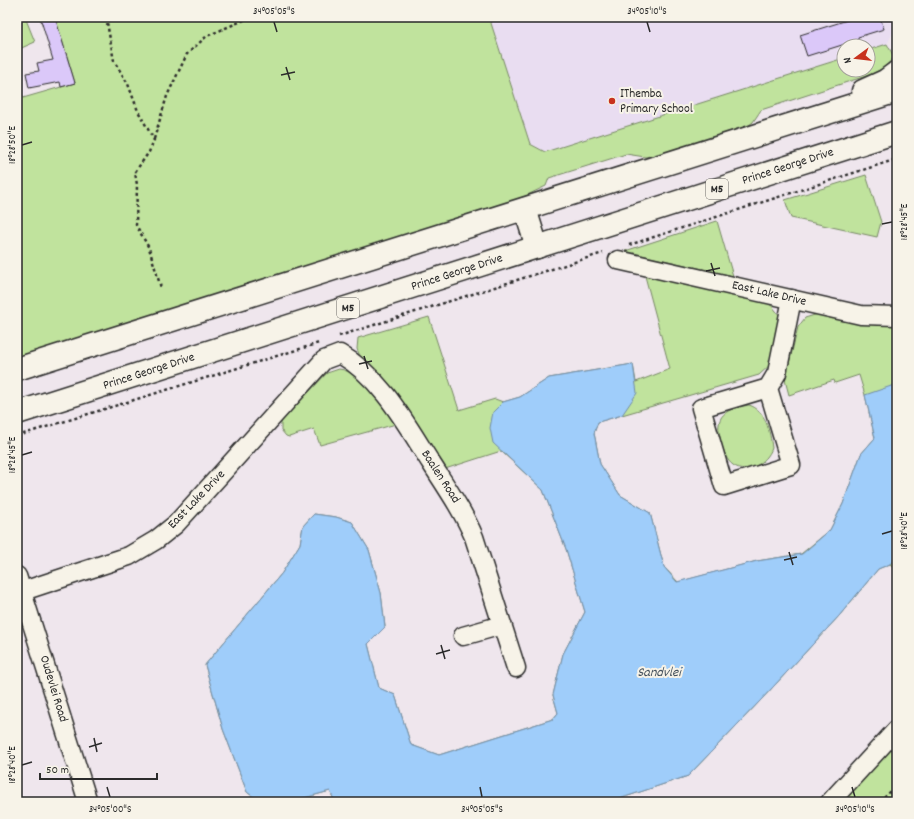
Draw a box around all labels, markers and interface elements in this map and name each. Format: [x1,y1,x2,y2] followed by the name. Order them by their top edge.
[253,5,295,19] text: 34°05'05"S
[627,5,667,19] text: 34°05'10"S
[836,38,876,78] north arrow
[840,55,857,65] text: N
[620,85,693,119] place label: IThemba Primary School
[607,96,617,106] marker: IThemba Primary School
[6,126,20,164] text: 18°28'50"E
[740,143,837,191] street label: Prince George Drive
[706,179,728,199] road number: M5
[898,203,912,240] text: 18°28'45"E
[409,249,506,297] street label: Prince George Drive
[730,276,808,312] street label: East Lake Drive
[337,298,359,318] road number: M5
[101,348,198,396] street label: Prince George Drive
[6,436,20,473] text: 18°28'45"E
[416,446,464,508] street label: Baalen Road
[164,466,230,534] street label: East Lake Drive
[898,512,912,550] text: 18°28'40"E
[34,653,72,725] street label: Oudevlei Road
[637,663,683,683] water label: Sandvlei
[6,746,20,784] text: 18°28'40"E
[40,755,157,781] scale bar
[46,762,69,779] text: 50 m
[89,803,131,817] text: 34°05'00"S
[461,803,503,817] text: 34°05'05"S
[835,803,875,817] text: 34°05'10"S

